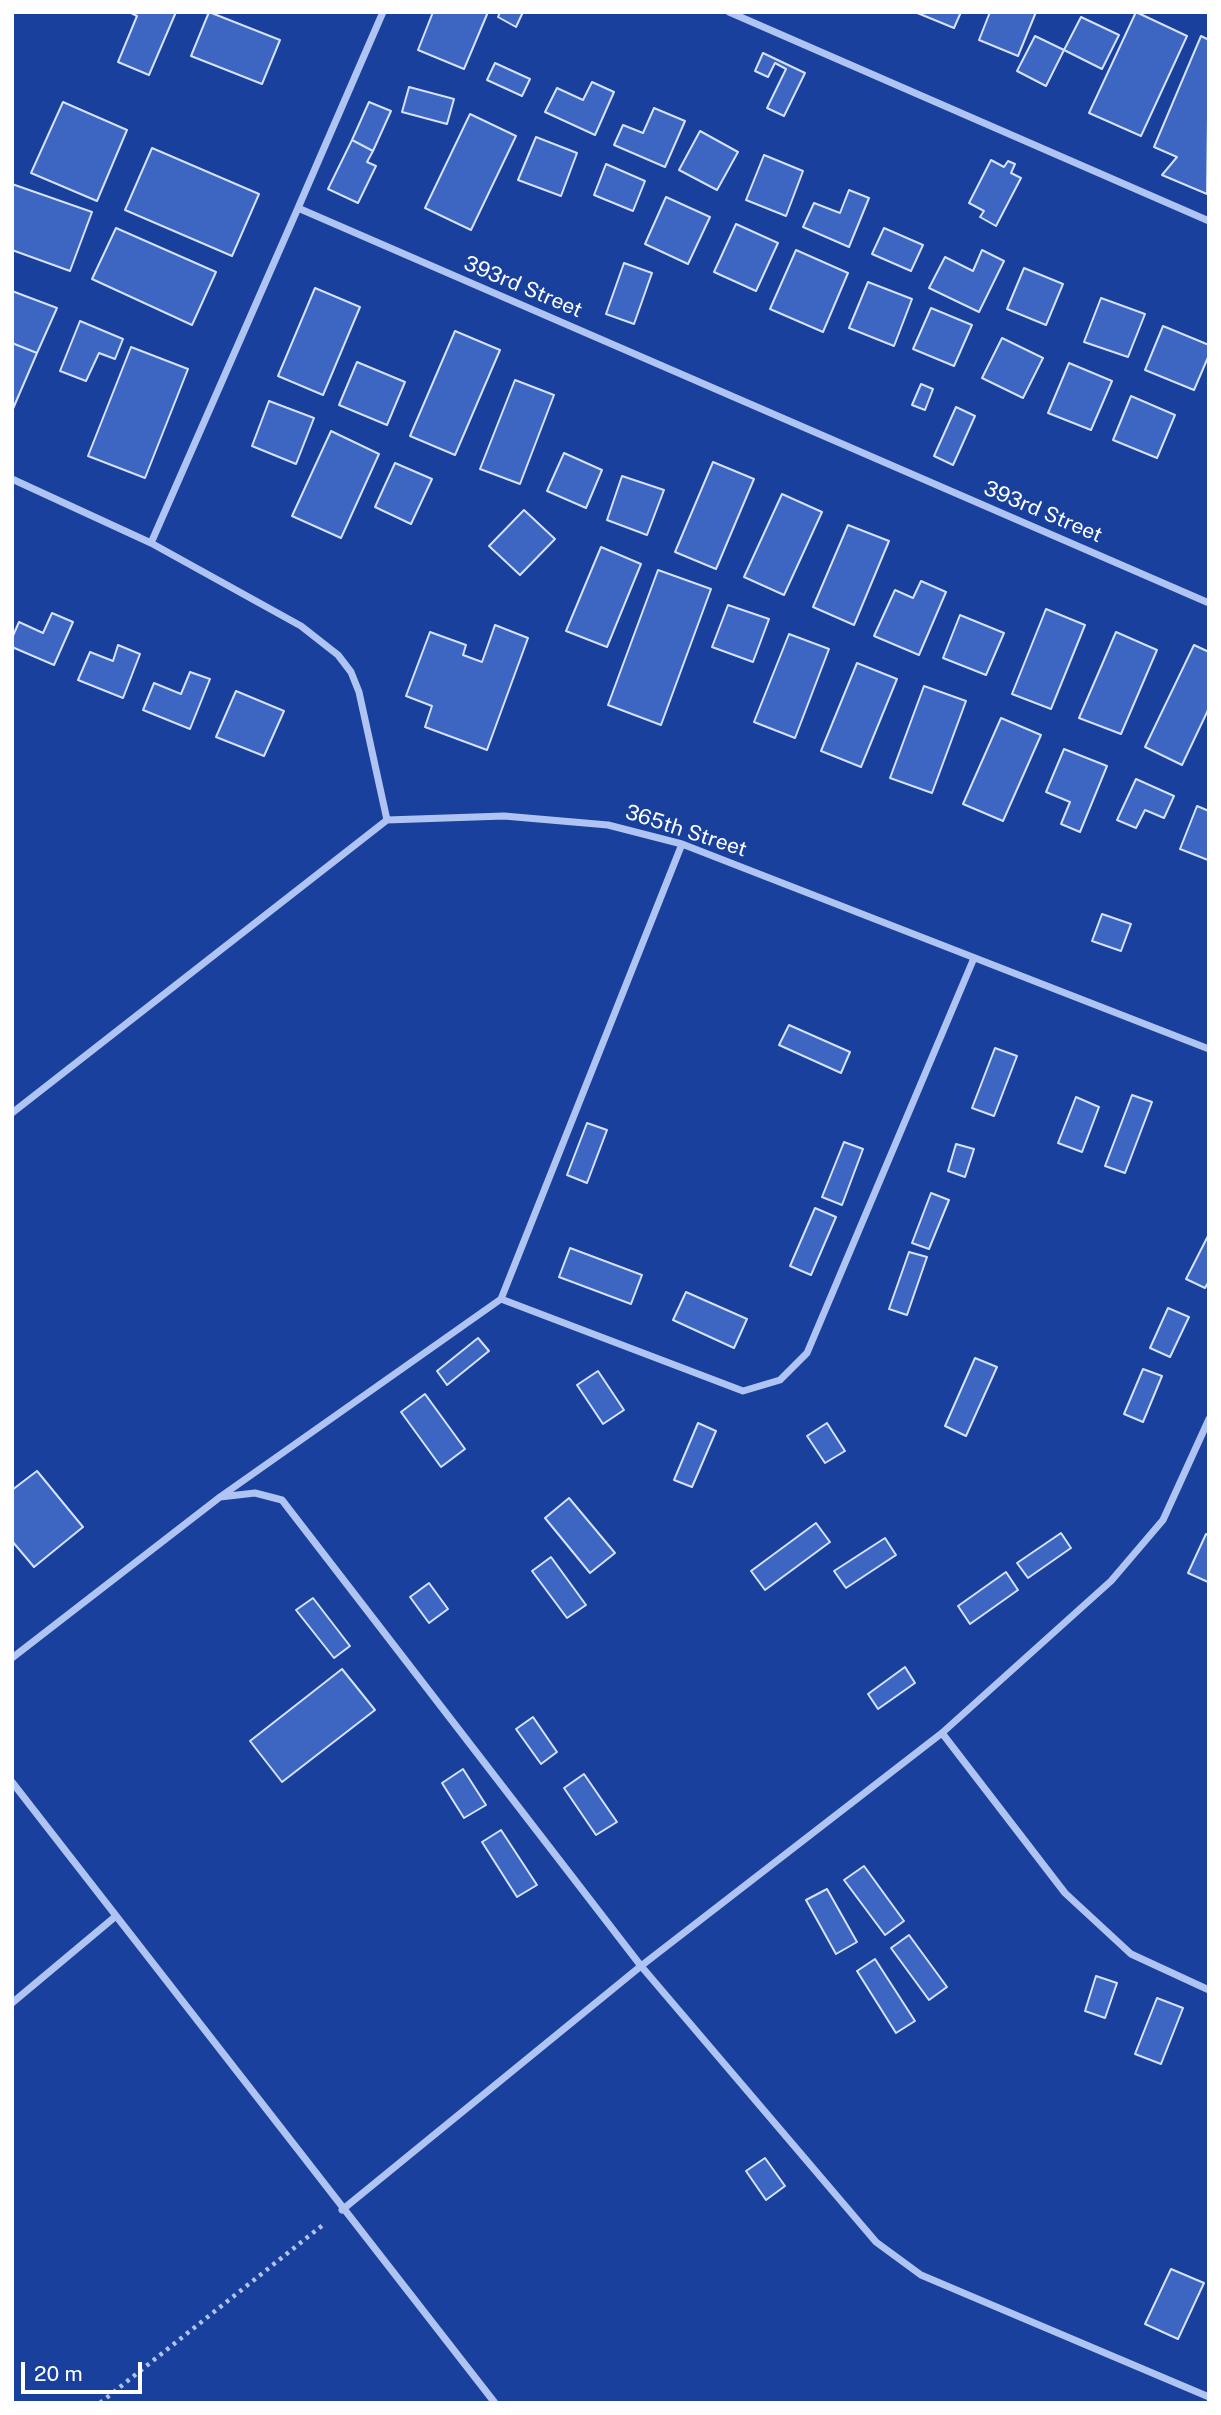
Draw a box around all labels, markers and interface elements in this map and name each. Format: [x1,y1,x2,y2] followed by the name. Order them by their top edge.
[460,251,586,323] street label: 393rd Street
[980,476,1106,548] street label: 393rd Street
[622,799,750,863] street label: 365th Street
[24,2348,145,2392] scale bar
[34,2361,83,2386] text: 20 m

